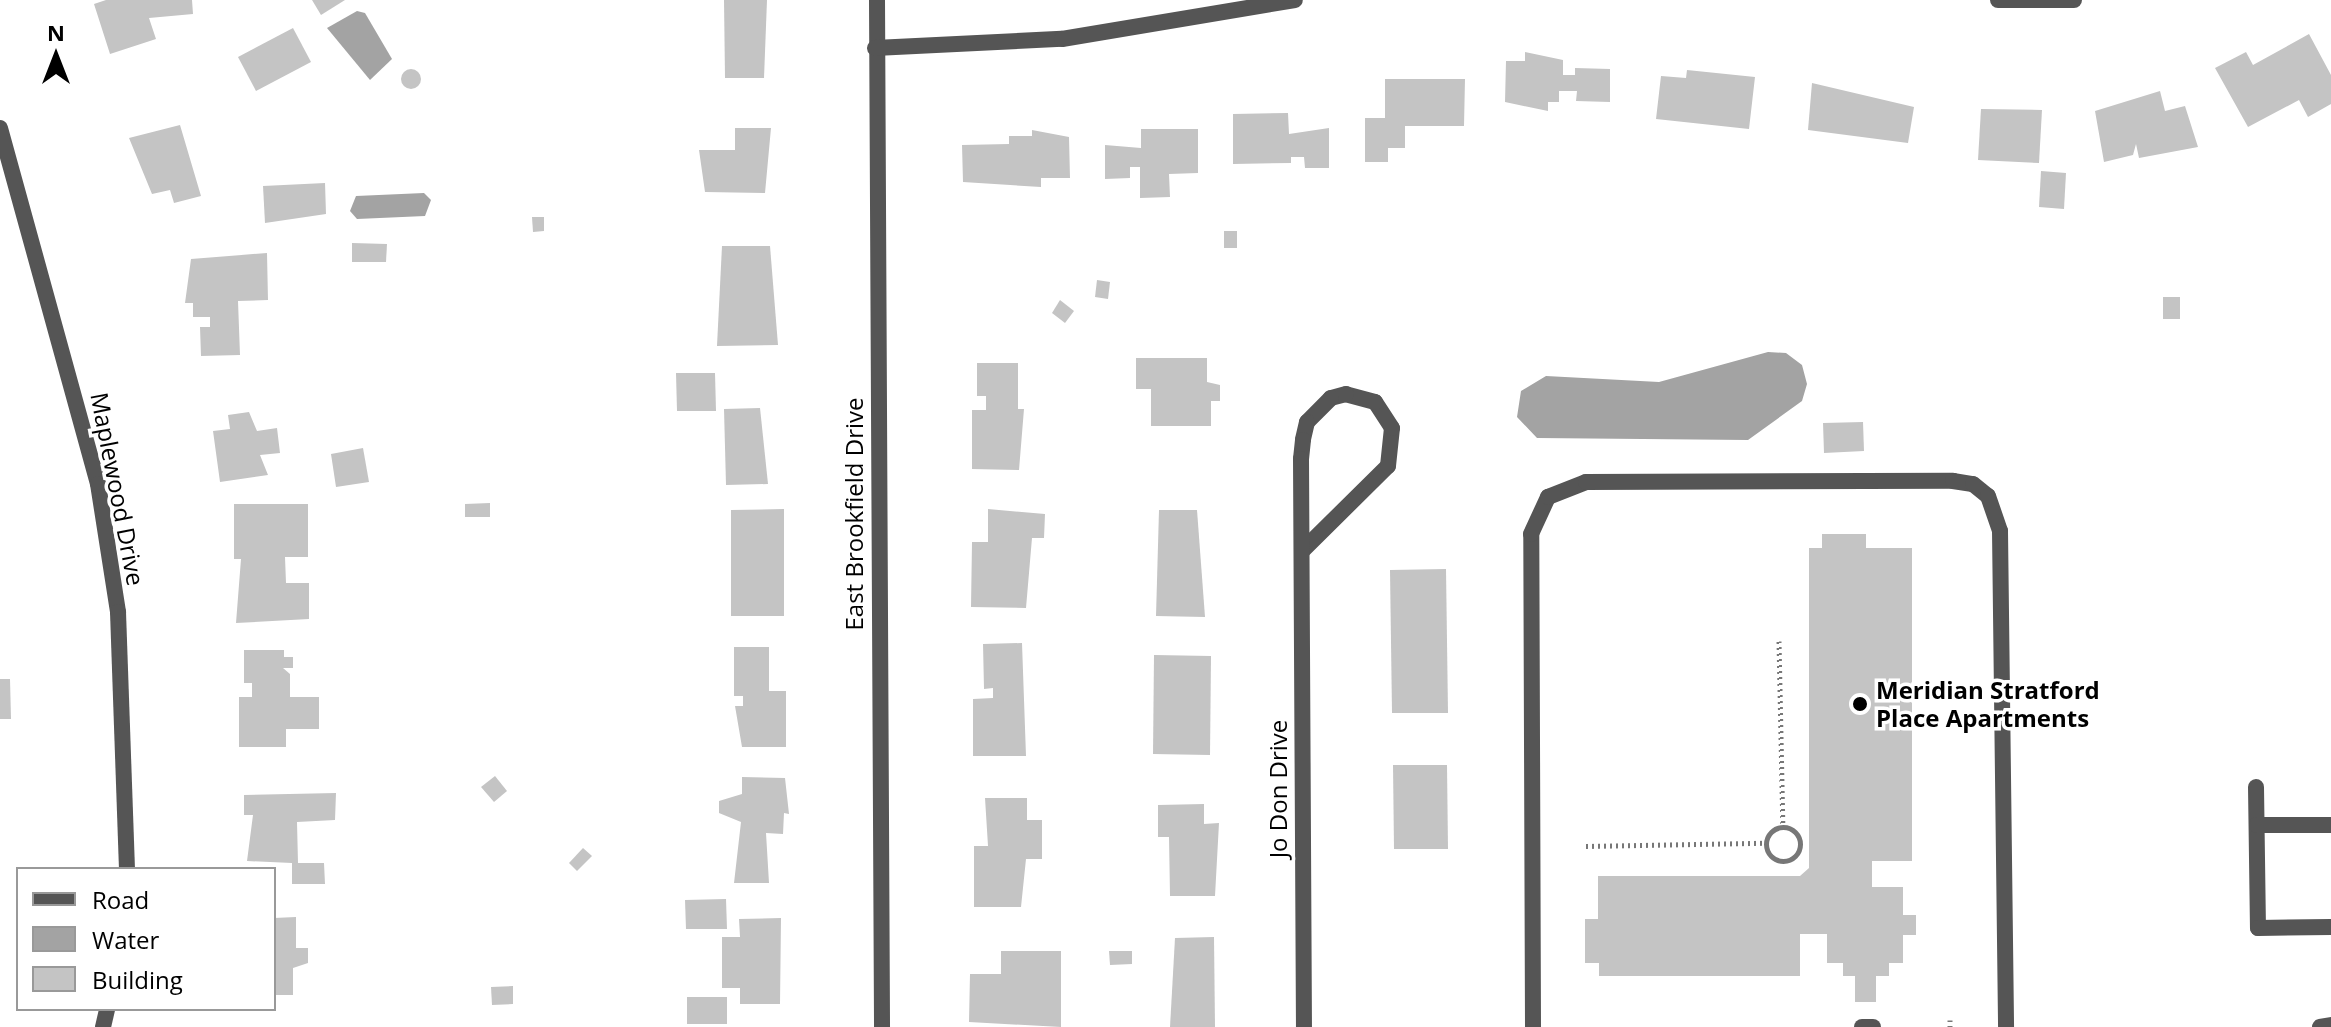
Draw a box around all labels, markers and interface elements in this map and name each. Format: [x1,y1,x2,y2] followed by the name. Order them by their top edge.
[16,16,96,96] north arrow
[47,17,65,47] text: N
[85,390,151,588] street label: Maplewood Drive
[840,397,868,631] street label: East Brookfield Drive
[1876,676,2100,732] place label: Meridian Stratford Place Apartments
[1851,695,1869,713] marker: Meridian Stratford Place Apartments
[1264,720,1292,858] street label: Jo Don Drive
[16,867,276,1011] legend
[92,883,149,916] text: Road
[92,923,159,956] text: Water
[92,963,183,996] text: Building

